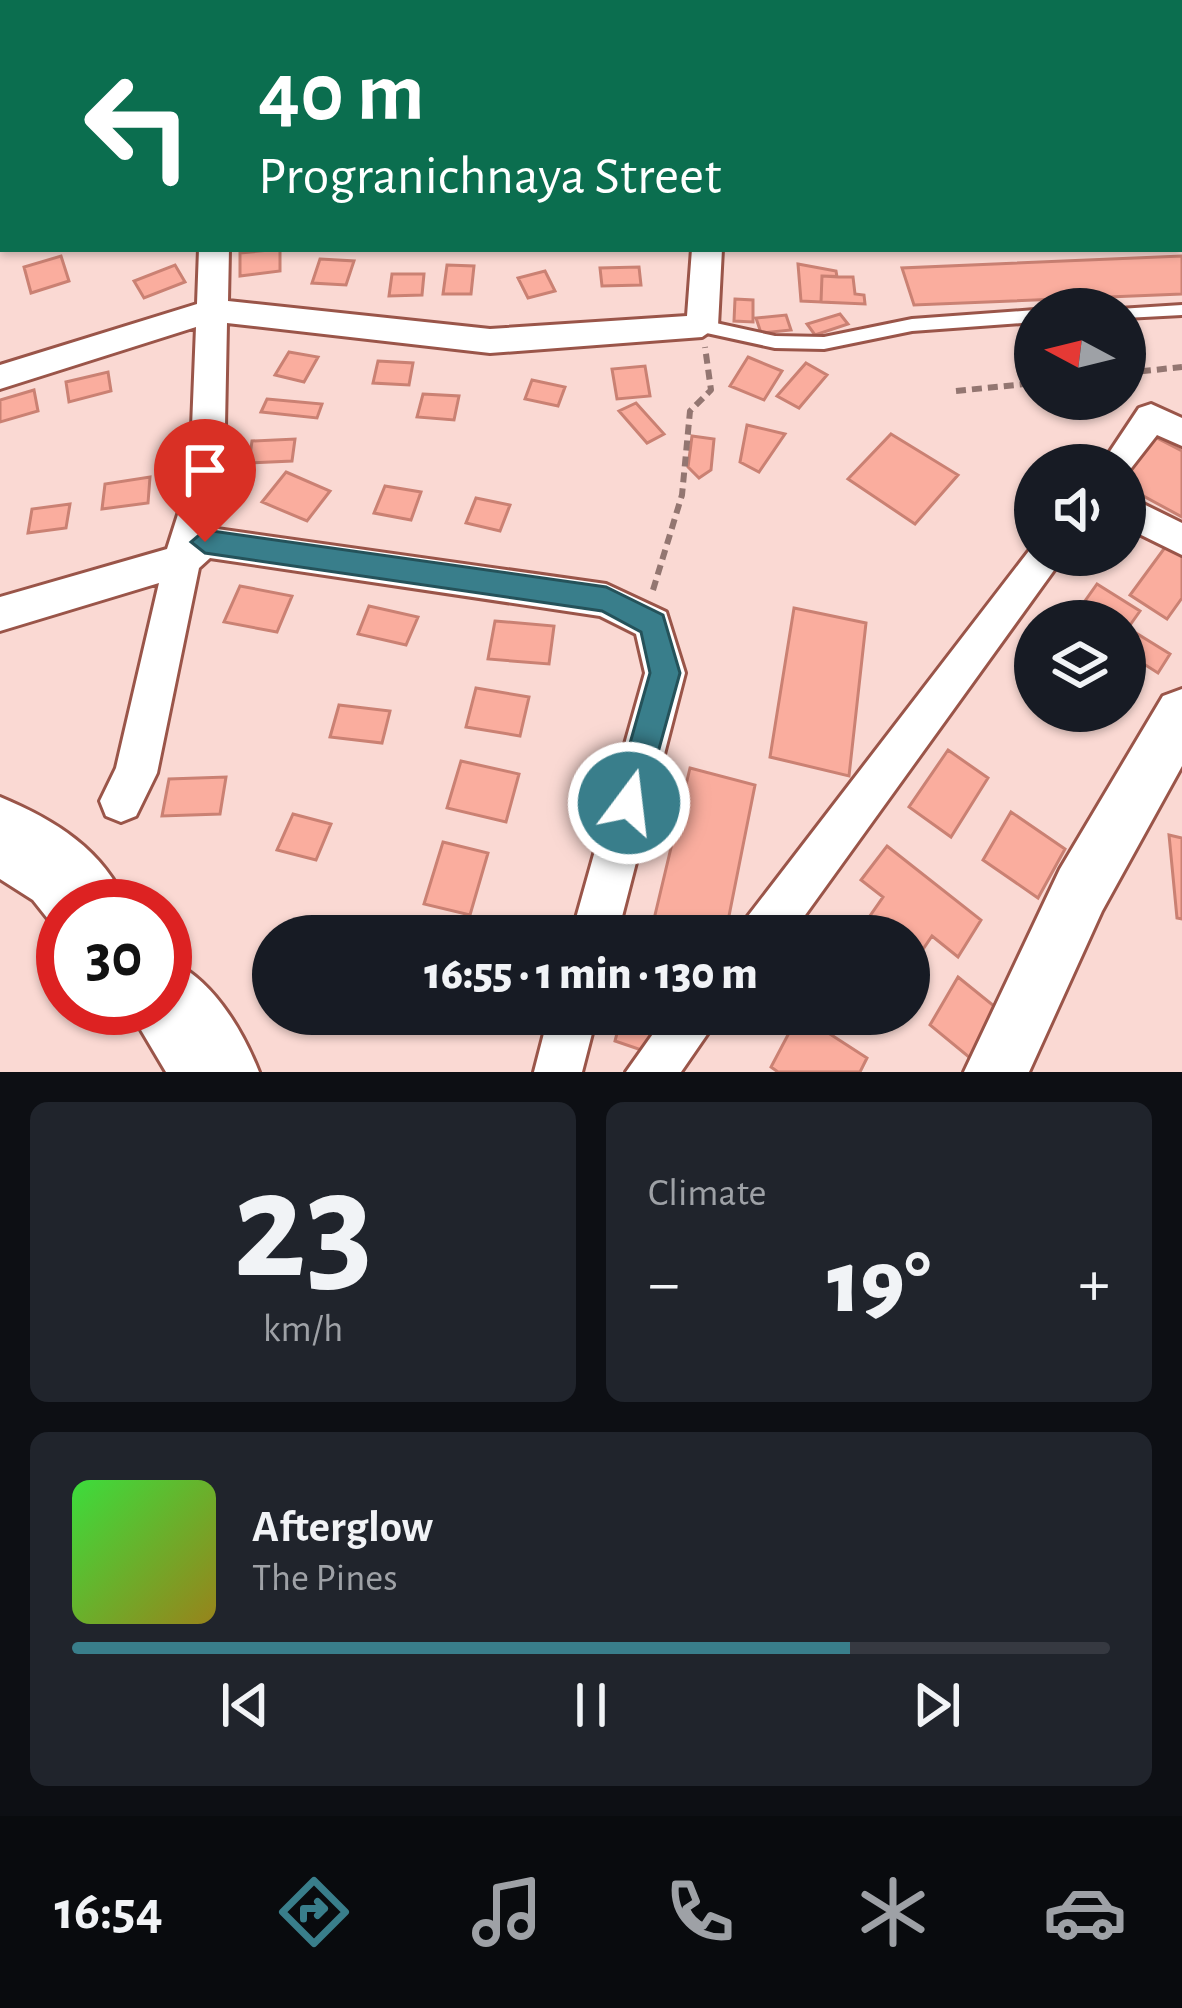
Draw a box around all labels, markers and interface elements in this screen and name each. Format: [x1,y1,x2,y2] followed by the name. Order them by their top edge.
[60,48,216,204] icon: left
[258,52,425,136] text: 40 m
[258,150,721,204] text: Progranichnaya Street
[1014,288,1146,420] north arrow
[1014,288,1146,732] map controls
[154,419,256,542] pin
[172,437,238,503] icon: arrive
[1014,444,1146,576] button: sound
[1014,600,1146,732] button: layers
[566,740,692,866] position arrow
[36,879,192,1035] speed limit sign: 30
[424,952,758,997] text: 16:55 · 1 min · 130 m
[233,1150,373,1306] text: 23
[648,1174,766,1213] text: Climate
[827,1239,931,1329] text: 19°
[648,1251,680,1317] text: −
[1078,1251,1110,1317] text: +
[263,1310,343,1349] text: km/h
[252,1505,433,1550] text: Afterglow
[252,1559,398,1598] text: The Pines
[212,1672,278,1738] icon: previous
[558,1672,624,1738] icon: pause
[904,1672,970,1738] icon: next
[272,1870,356,1954] icon: directions
[465,1870,549,1954] icon: music
[658,1870,742,1954] icon: phone
[851,1870,935,1954] icon: climate
[1043,1870,1127,1954] icon: car
[54,1885,163,1939] text: 16:54

